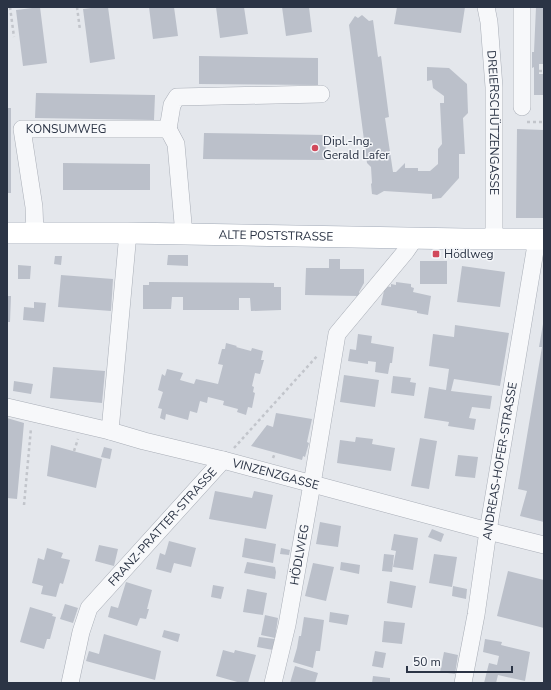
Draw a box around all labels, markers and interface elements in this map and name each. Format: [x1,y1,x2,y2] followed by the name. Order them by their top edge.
[483,50,502,195] street label: DREIERSCHÜTZENGASSE
[26,121,106,137] street label: KONSUMWEG
[323,133,390,163] place label: Dipl.-Ing. Gerald Lafer
[310,143,320,153] marker: Dipl.-Ing. Gerald Lafer
[218,227,333,245] street label: ALTE POSTSTRASSE
[444,246,494,262] place label: Hödlweg
[431,249,441,259] marker: Hödlweg
[479,381,521,541] street label: ANDREAS-HOFER-STRASSE
[230,455,321,493] street label: VINZENZGASSE
[105,464,220,589] street label: FRANZ-PRATTER-STRASSE
[286,523,313,586] street label: HÖDLWEG
[407,648,512,674] scale bar
[413,654,441,670] text: 50 m

